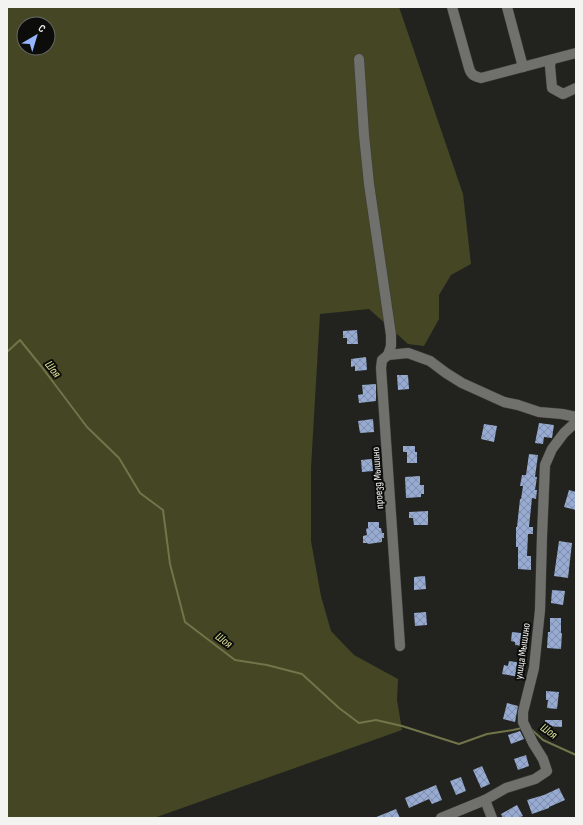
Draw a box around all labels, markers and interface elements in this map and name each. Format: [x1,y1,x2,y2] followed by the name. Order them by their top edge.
[16,16,56,56] north arrow
[36,22,48,36] text: С
[41,358,64,381] water label: Шоя
[369,446,386,509] street label: проезд Мышино
[512,622,533,680] street label: улица Мышино
[212,629,236,652] water label: Шоя
[537,720,561,743] water label: Шоя

